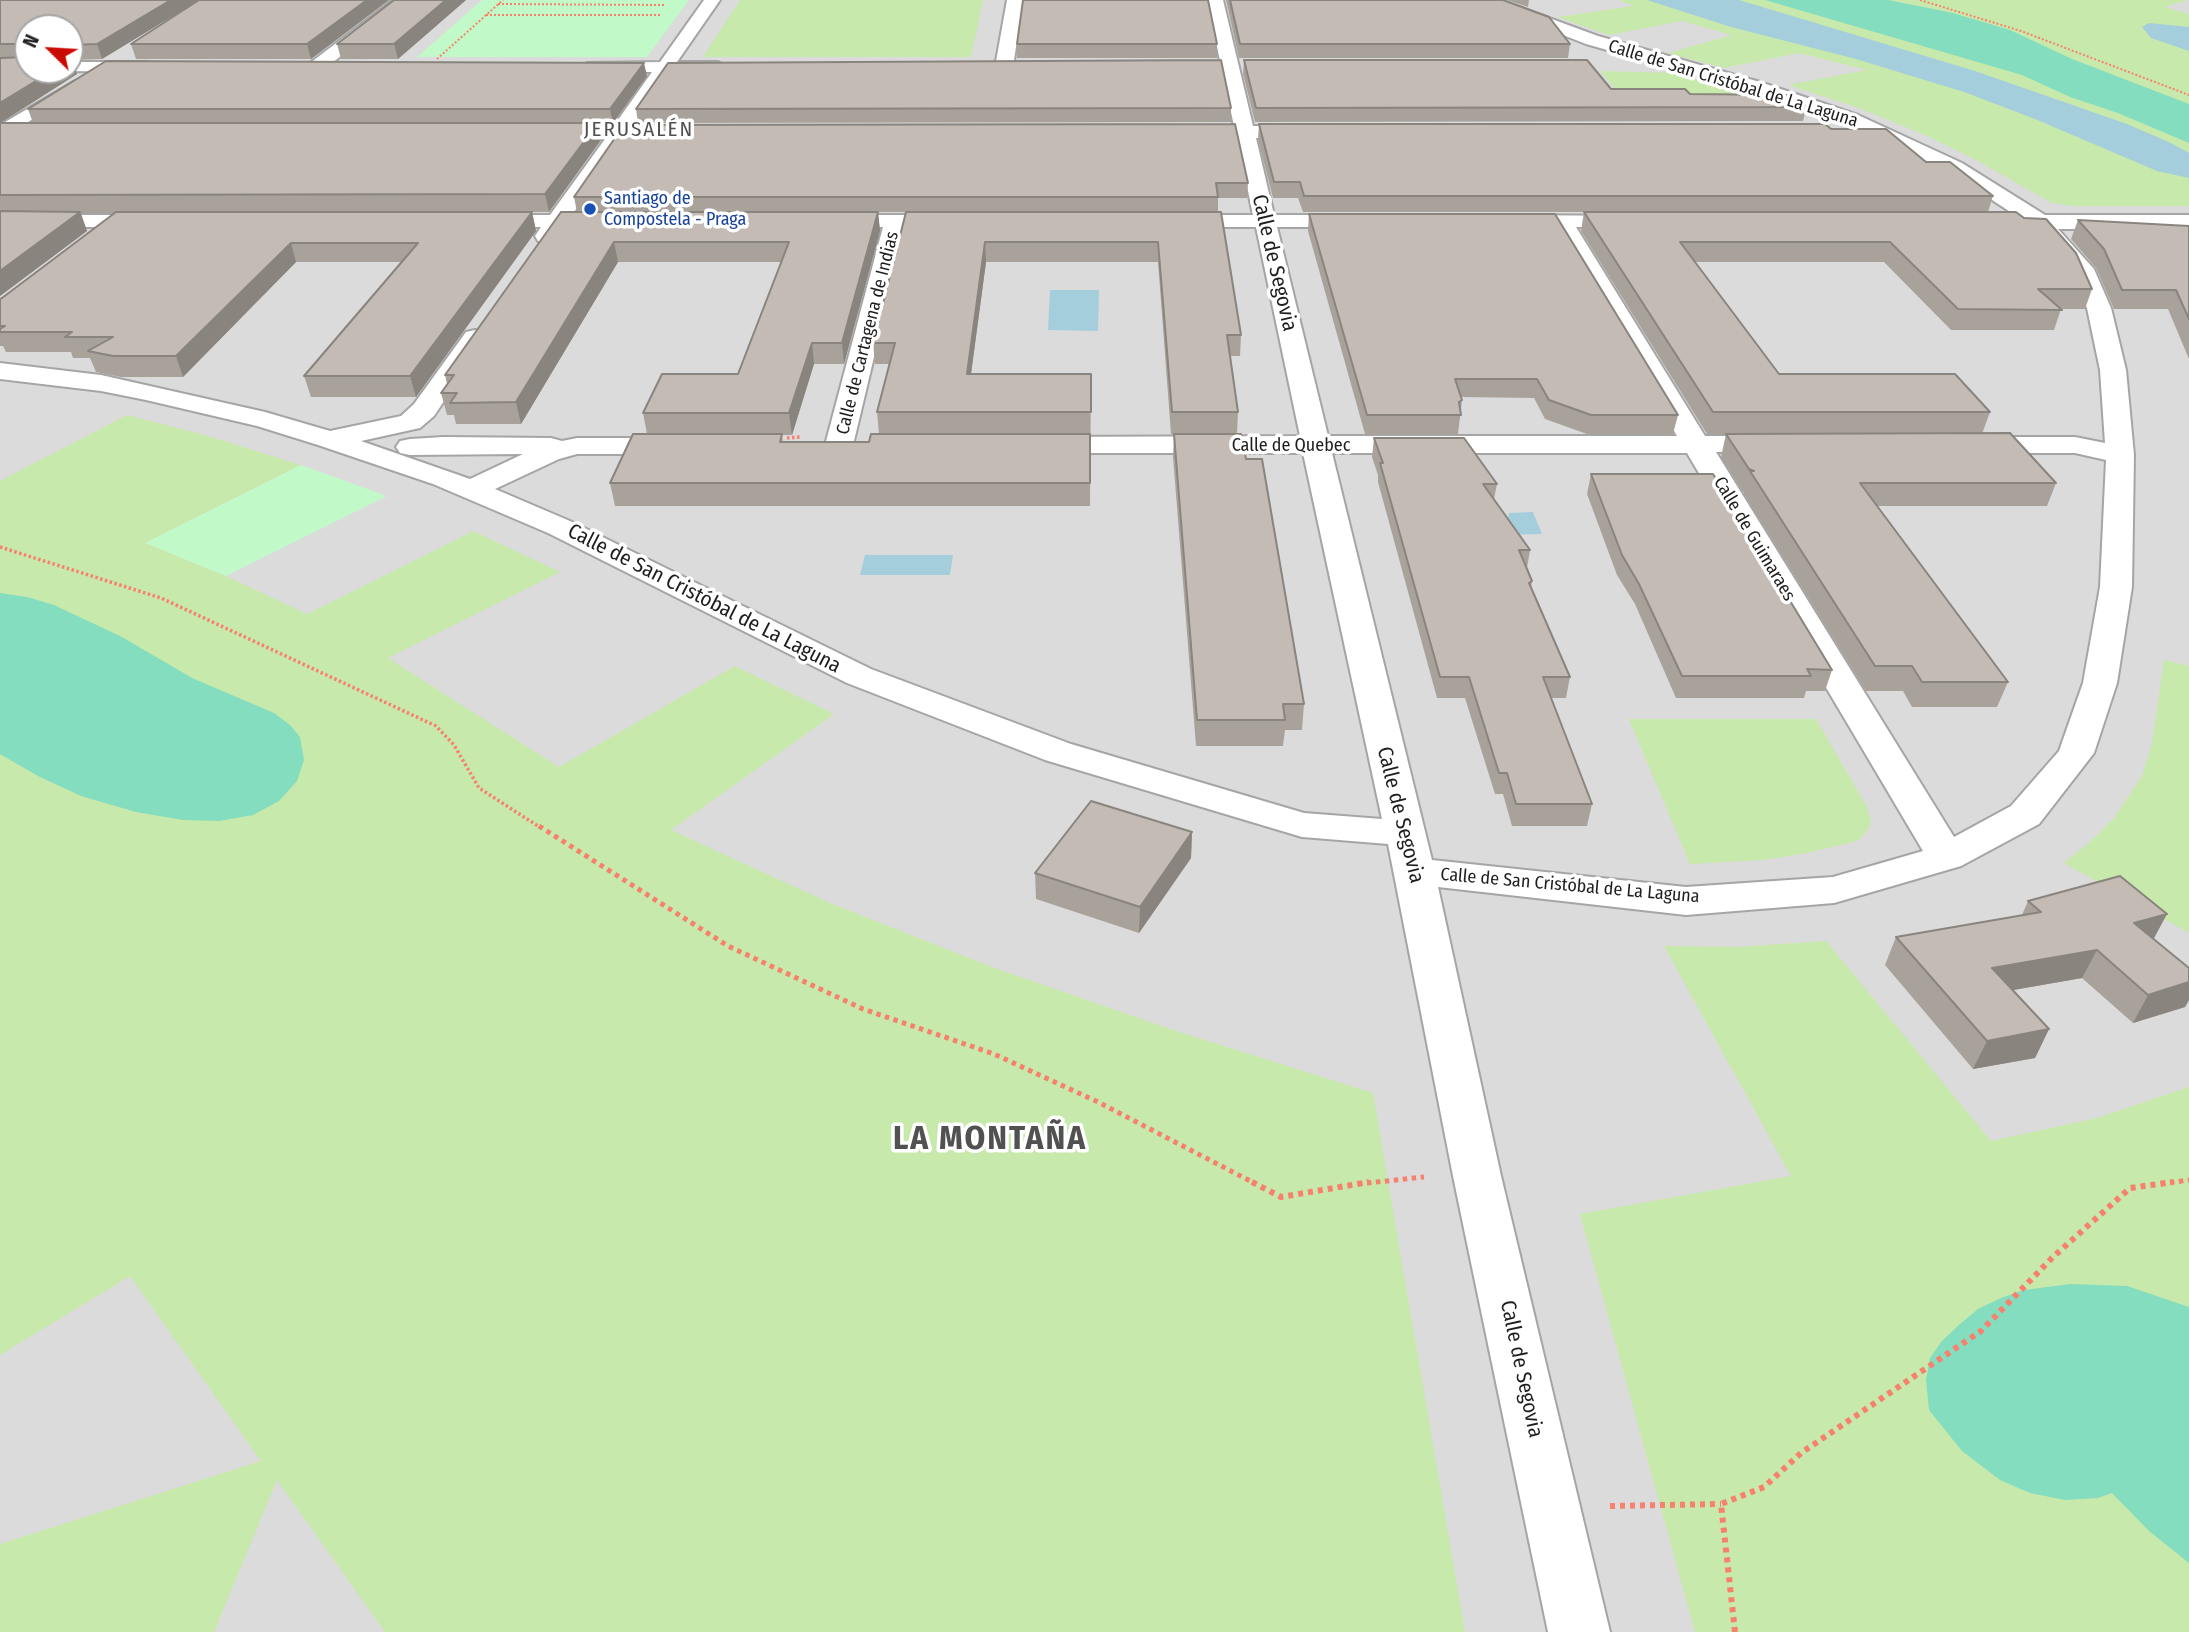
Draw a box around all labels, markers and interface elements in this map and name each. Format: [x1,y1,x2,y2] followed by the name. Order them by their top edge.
[14,14,84,84] north arrow
[18,31,44,51] text: N
[1606,36,1860,132] street label: Calle de San Cristóbal de La Laguna
[585,117,693,143] district label: JERUSALÉN
[604,188,746,230] place label: Santiago de Compostela - Praga
[1246,192,1302,334] street label: Calle de Segovia
[582,201,598,217] marker: Santiago de Compostela - Praga
[832,229,904,437] street label: Calle de Cartagena de Indias
[1232,435,1350,457] street label: Calle de Quebec
[1708,473,1800,605] street label: Calle de Guimaraes
[563,519,845,679] street label: Calle de San Cristóbal de La Laguna
[1371,744,1429,886] street label: Calle de Segovia
[1440,864,1700,908] street label: Calle de San Cristóbal de La Laguna
[894,1120,1086,1160] district label: LA MONTAÑA
[1494,1298,1548,1440] street label: Calle de Segovia

